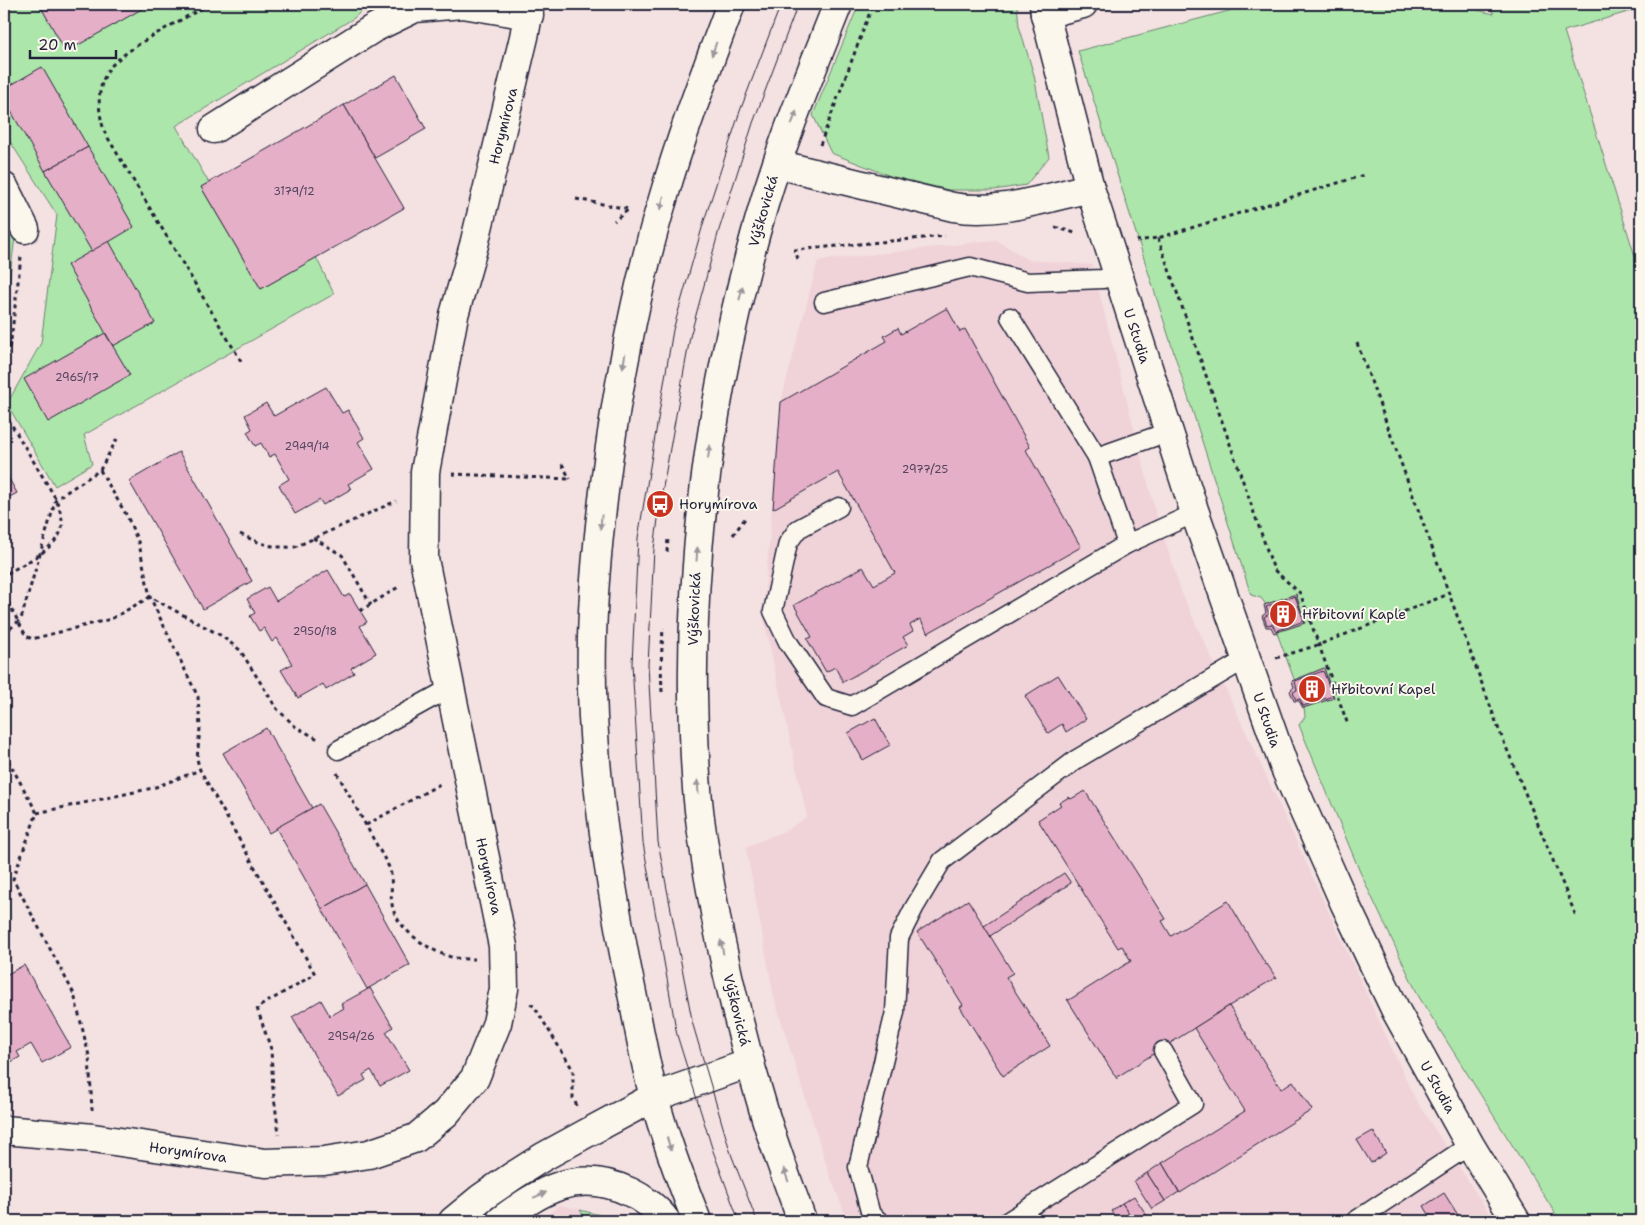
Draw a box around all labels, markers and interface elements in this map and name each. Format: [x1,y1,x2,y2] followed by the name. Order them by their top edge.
[30,28,116,60] scale bar
[38,35,77,55] text: 20 m
[710,42,717,57] one-way arrow
[485,85,521,166] street label: Horymírova
[791,111,798,126] one-way arrow
[744,173,782,249] street label: Výškovická
[273,184,315,199] house number: 3179/12
[657,196,665,211] one-way arrow
[737,285,745,300] one-way arrow
[1120,306,1154,366] street label: U Studia
[620,354,628,370] one-way arrow
[55,370,99,385] house number: 2965/17
[285,439,330,454] house number: 2949/14
[706,444,714,460] one-way arrow
[902,462,948,477] house number: 2977/25
[645,489,675,519] bus stop icon: Horymírova
[679,495,758,513] place label: Horymírova
[597,514,605,530] one-way arrow
[693,546,701,562] one-way arrow
[684,572,704,646] street label: Výškovická
[1268,599,1298,629] building icon: Hřbitovní Kaple
[1302,605,1406,623] place label: Hřbitovní Kaple
[293,624,337,639] house number: 2950/18
[1297,674,1327,704] building icon: Hřbitovní Kapel
[1331,680,1436,698] place label: Hřbitovní Kapel
[1249,690,1285,750] street label: U Studia
[693,778,701,794] one-way arrow
[472,836,506,917] street label: Horymírova
[718,940,726,955] one-way arrow
[719,972,755,1048] street label: Výškovická
[327,1029,375,1044] house number: 2954/26
[1416,1058,1460,1117] street label: U Studia
[665,1137,673,1152] one-way arrow
[148,1138,228,1166] street label: Horymírova
[782,1168,789,1183] one-way arrow
[533,1190,547,1198] one-way arrow

